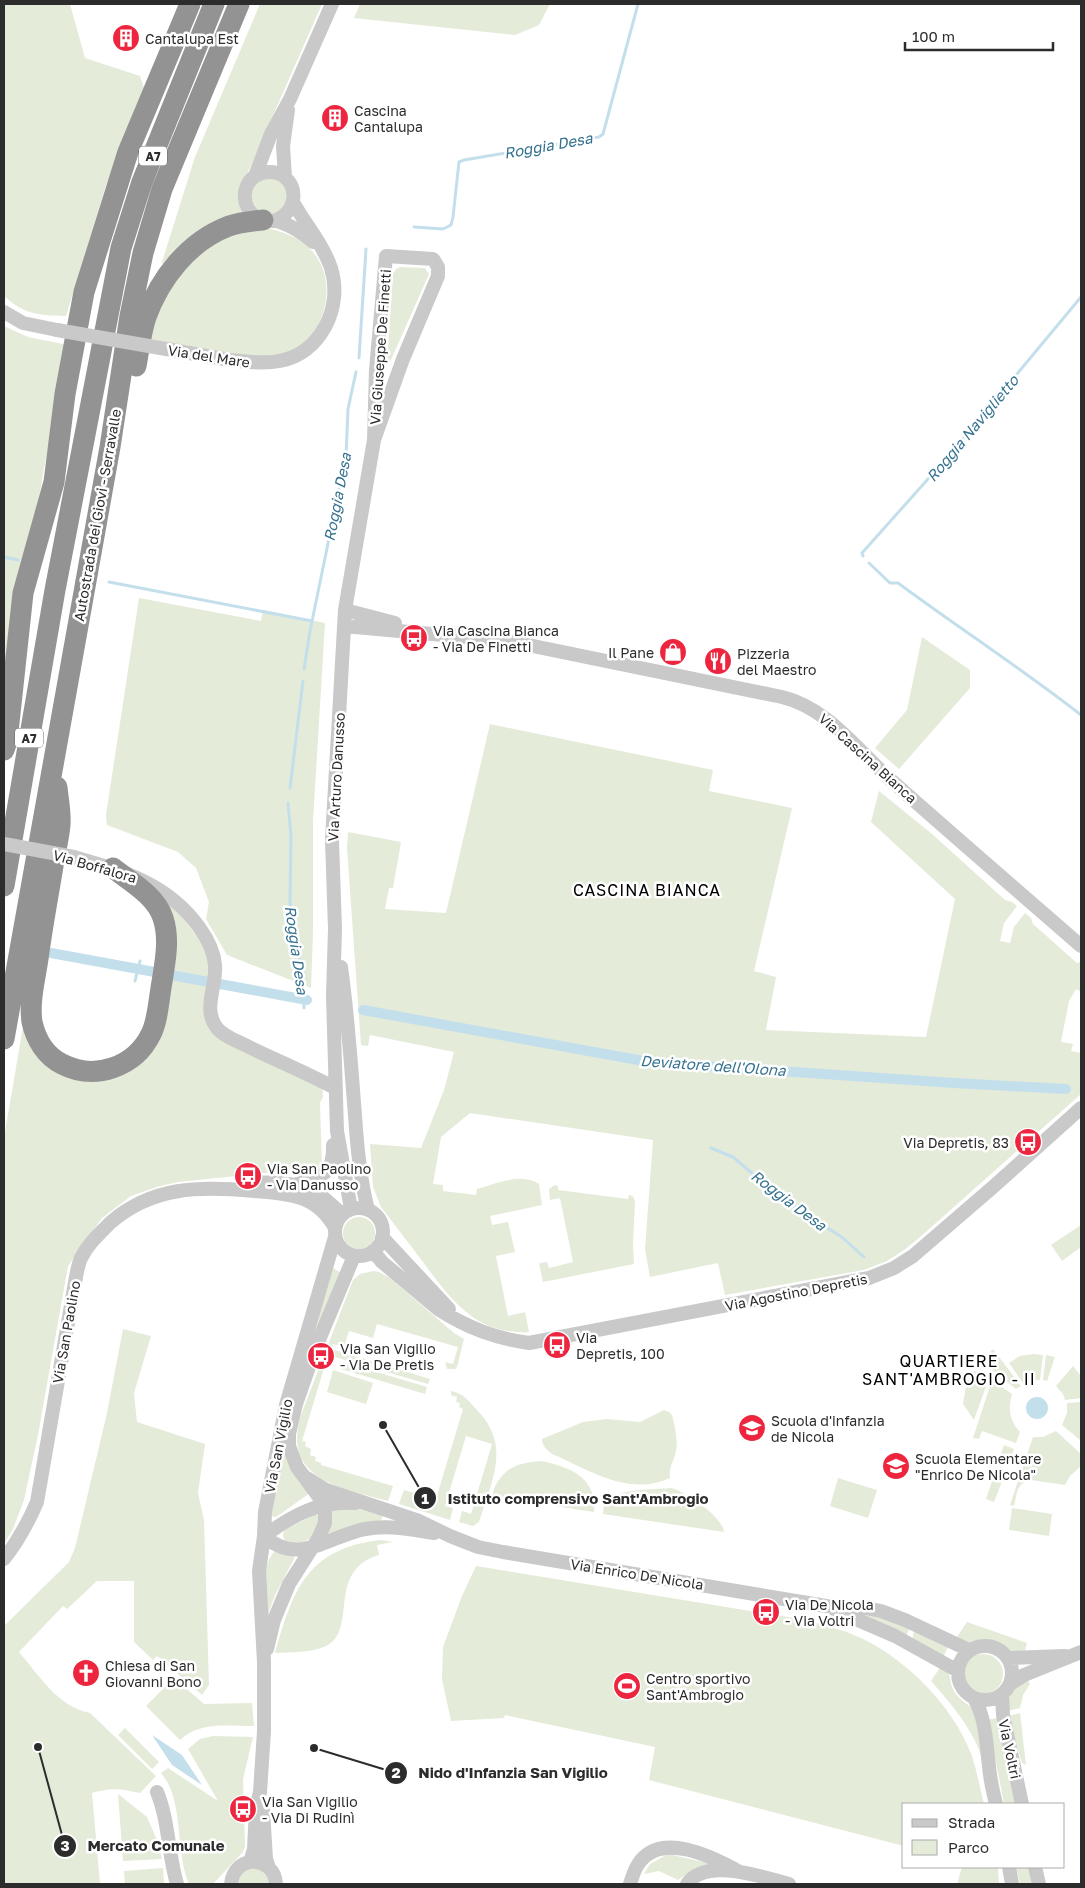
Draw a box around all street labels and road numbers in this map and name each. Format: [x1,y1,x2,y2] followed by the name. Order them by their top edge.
[139,146,167,166] road number: A7
[366,269,394,425] street label: Via Giuseppe De Finetti
[167,341,251,371] street label: Via del Mare
[70,408,124,622] street label: Autostrada dei Giovi - Serravalle
[815,710,921,806] street label: Via Cascina Bianca
[324,712,348,842] street label: Via Arturo Danusso
[15,728,43,748] road number: A7
[51,846,139,886] street label: Via Boffalora
[723,1270,869,1314] street label: Via Agostino Depretis
[49,1279,83,1385] street label: Via San Paolino
[261,1397,295,1495] street label: Via San Vigilio
[569,1555,705,1593] street label: Via Enrico De Nicola
[995,1718,1025,1780] street label: Via Voltri

